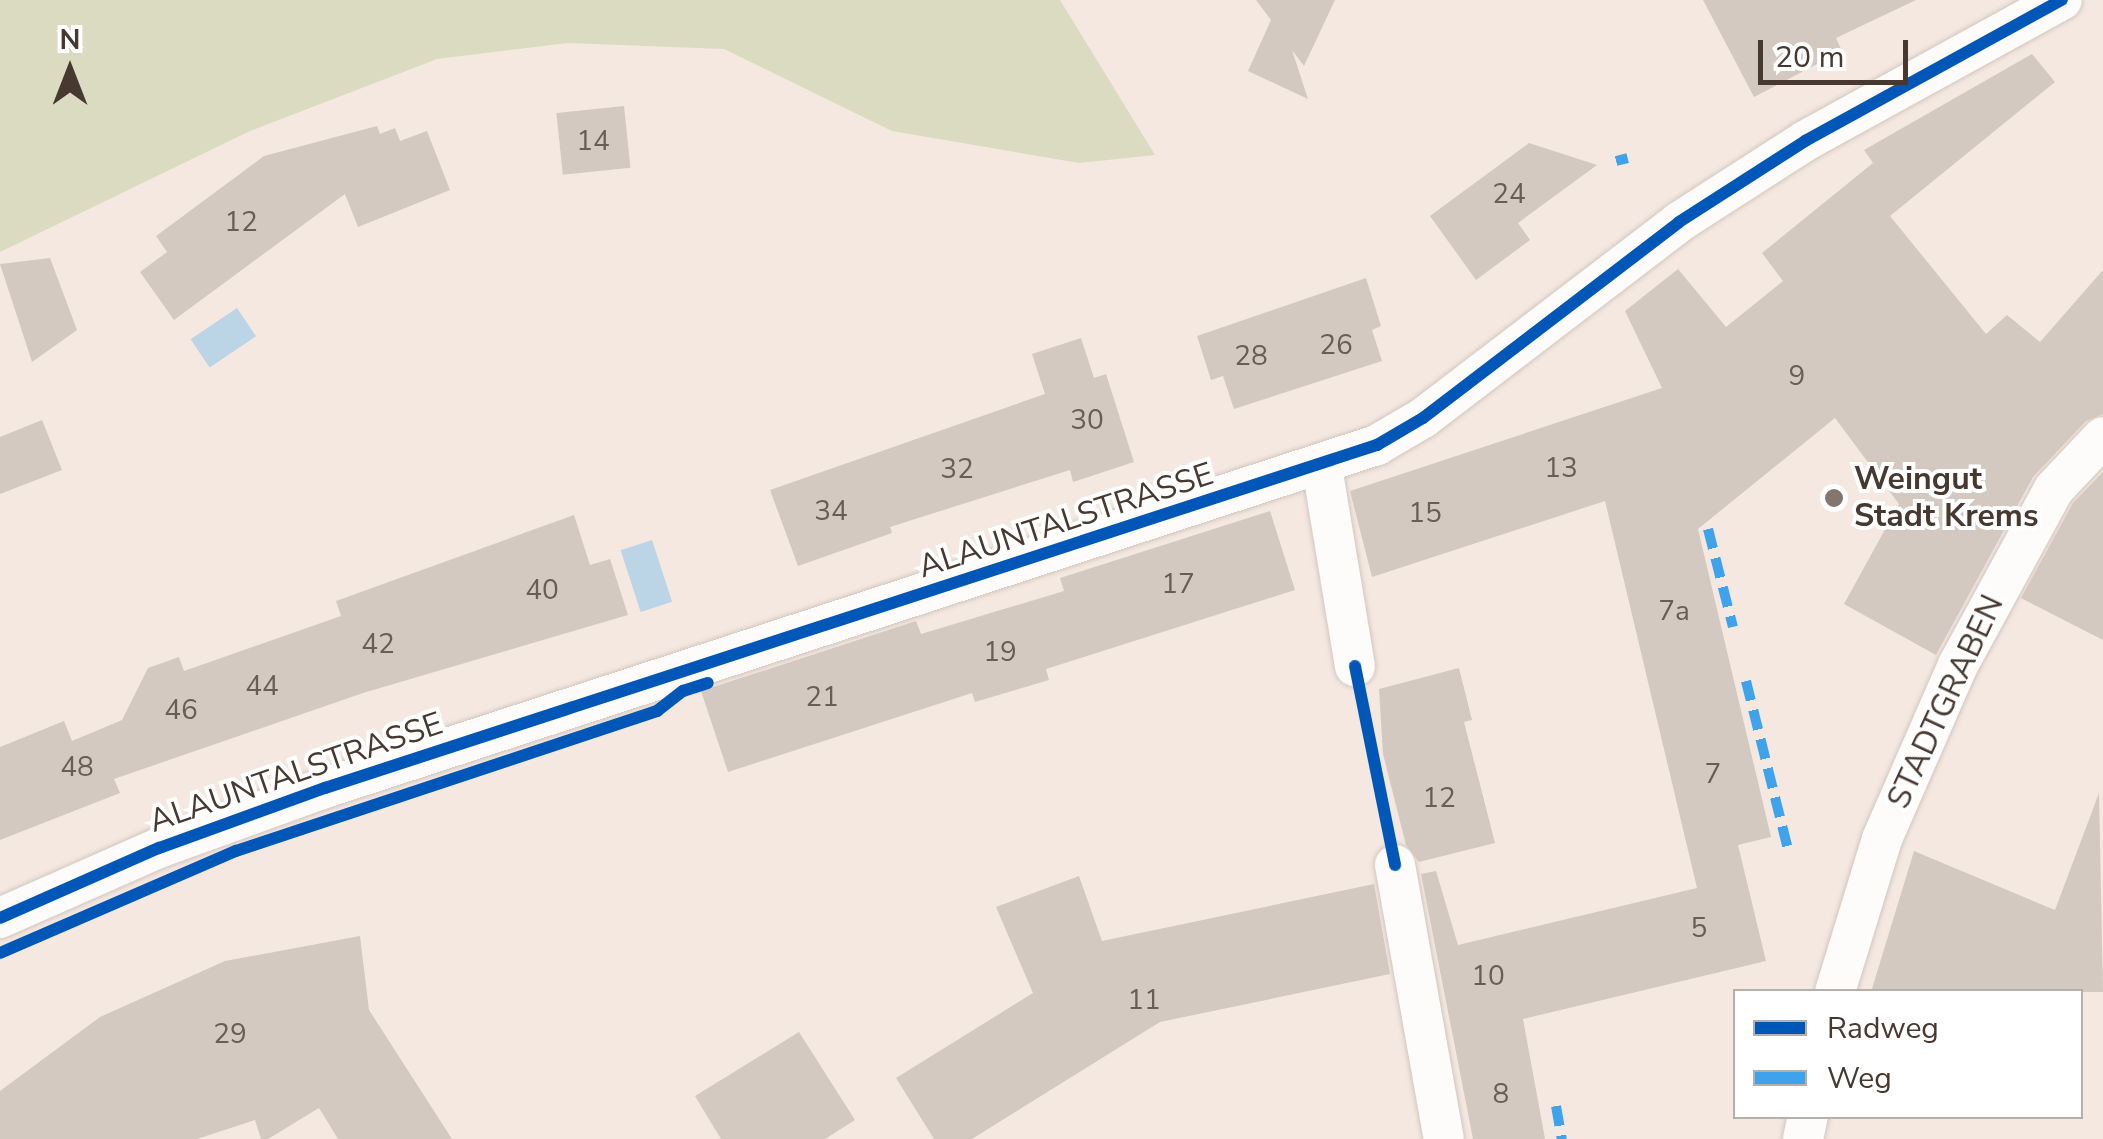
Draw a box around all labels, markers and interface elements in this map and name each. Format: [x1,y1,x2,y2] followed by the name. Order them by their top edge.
[20,20,120,120] north arrow
[1763,20,1913,82] scale bar
[60,21,80,59] text: N
[1775,37,1844,78] text: 20 m
[576,124,610,158] house number: 14
[1492,177,1526,211] house number: 24
[224,205,258,239] house number: 12
[1319,328,1353,362] house number: 26
[1234,339,1268,373] house number: 28
[1789,359,1805,393] house number: 9
[1070,403,1104,437] house number: 30
[1544,451,1578,485] house number: 13
[940,452,974,486] house number: 32
[914,455,1218,587] street label: ALAUNTALSTRASSE
[1854,461,2039,536] place label: Weingut Stadt Krems
[1823,487,1845,509] marker: Weingut Stadt Krems
[814,494,848,528] house number: 34
[1408,496,1442,530] house number: 15
[1161,567,1195,601] house number: 17
[525,573,559,607] house number: 40
[1880,589,2012,815] street label: STADTGRABEN
[1658,594,1690,628] house number: 7a
[361,627,395,661] house number: 42
[983,635,1017,669] house number: 19
[245,669,279,703] house number: 44
[805,680,839,714] house number: 21
[164,693,198,727] house number: 46
[144,705,448,841] street label: ALAUNTALSTRASSE
[60,750,94,784] house number: 48
[1705,757,1721,791] house number: 7
[1422,781,1456,815] house number: 12
[1691,911,1707,945] house number: 5
[1471,959,1505,993] house number: 10
[1127,983,1161,1017] house number: 11
[1733,989,2083,1119] legend
[1827,1008,1939,1049] text: Radweg
[213,1017,247,1051] house number: 29
[1827,1058,1892,1099] text: Weg
[1493,1077,1509,1111] house number: 8

